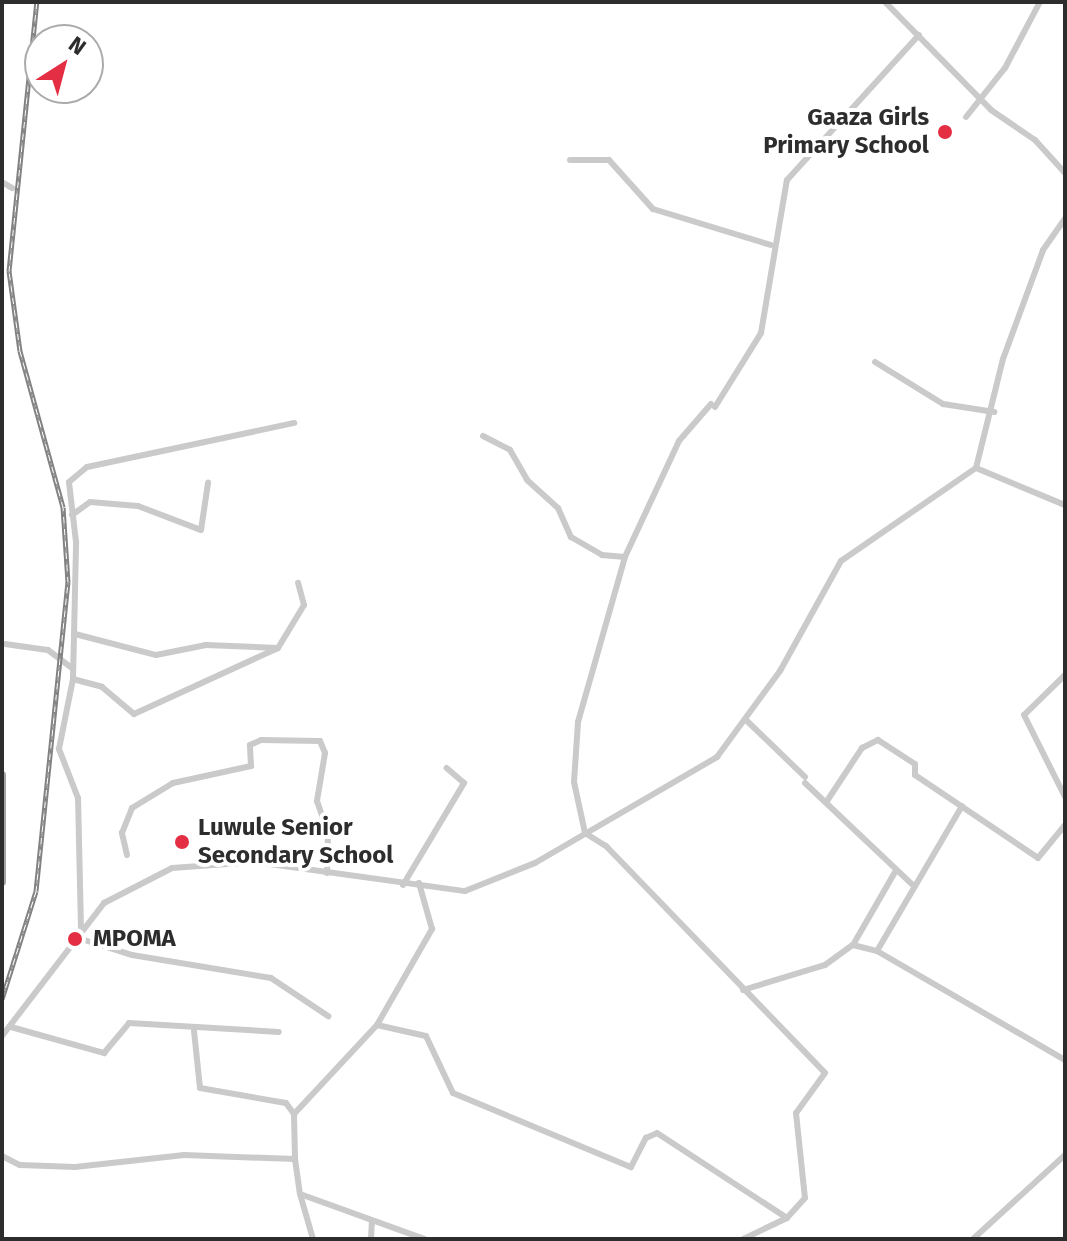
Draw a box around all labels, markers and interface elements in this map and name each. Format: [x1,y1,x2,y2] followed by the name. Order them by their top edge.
[24,24,104,104] north arrow
[63,31,91,61] text: N
[763,104,929,160] place label: Gaaza Girls Primary School
[936,123,954,141] marker: Gaaza Girls Primary School
[198,814,393,870] place label: Luwule Senior Secondary School
[173,833,191,851] marker: Luwule Senior Secondary School
[93,925,176,953] place label: MPOMA
[64,928,86,950] marker: MPOMA

